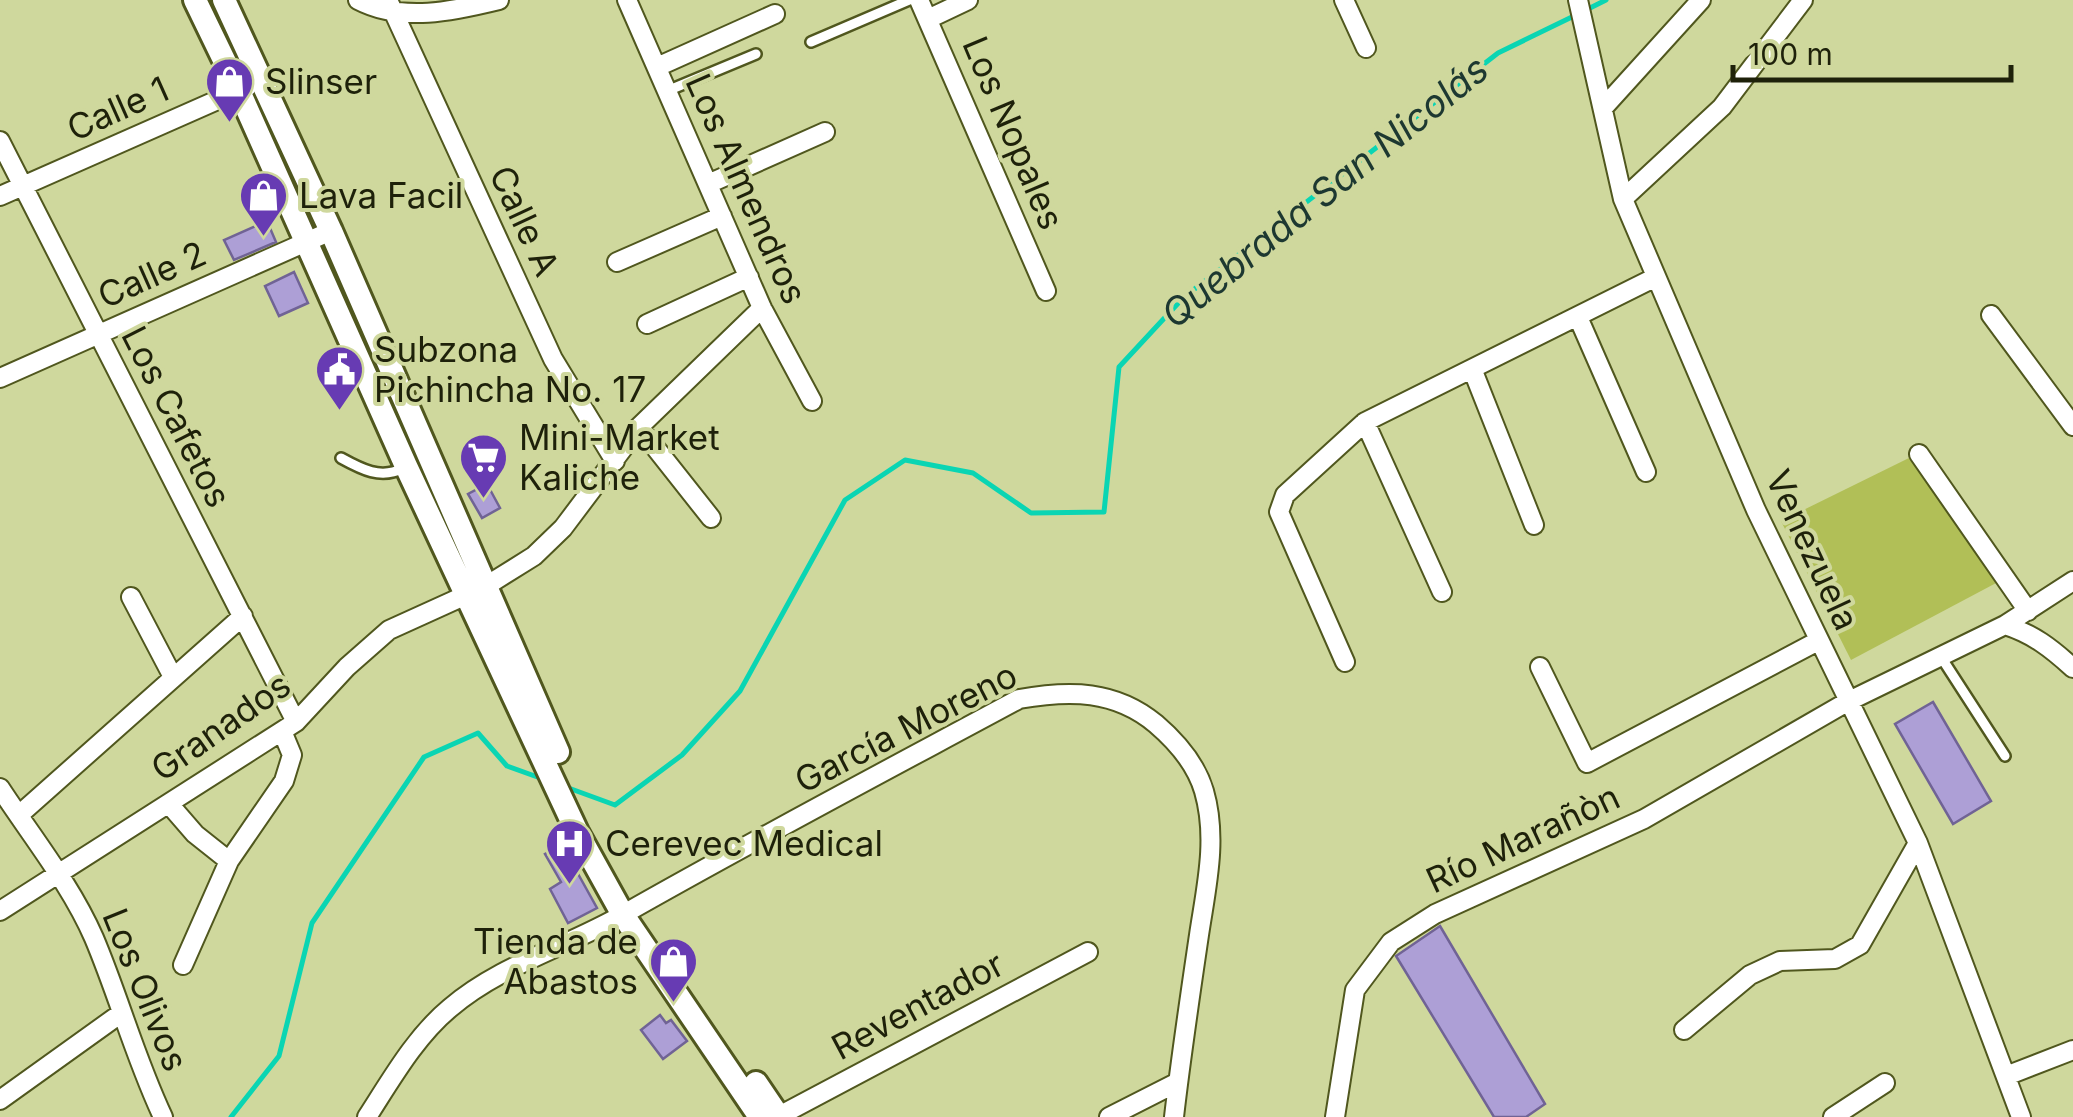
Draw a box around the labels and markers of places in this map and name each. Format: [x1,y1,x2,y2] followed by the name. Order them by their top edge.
[204,56,256,124] shop icon: Slinser
[265,60,377,102] place label: Slinser
[238,170,290,238] shop icon: Lava Facil
[299,174,463,216] place label: Lava Facil
[374,328,646,410] place label: Subzona Pichincha No. 17
[313,344,365,412] public building icon: Subzona Pichincha No. 17
[519,416,720,498] place label: Mini-Market Kaliche
[458,432,510,500] supermarket icon: Mini-Market Kaliche
[544,818,596,886] hospital icon: Cerevec Medical
[605,822,883,864] place label: Cerevec Medical
[473,920,638,1002] place label: Tienda de Abastos
[647,936,699,1004] shop icon: Tienda de Abastos

